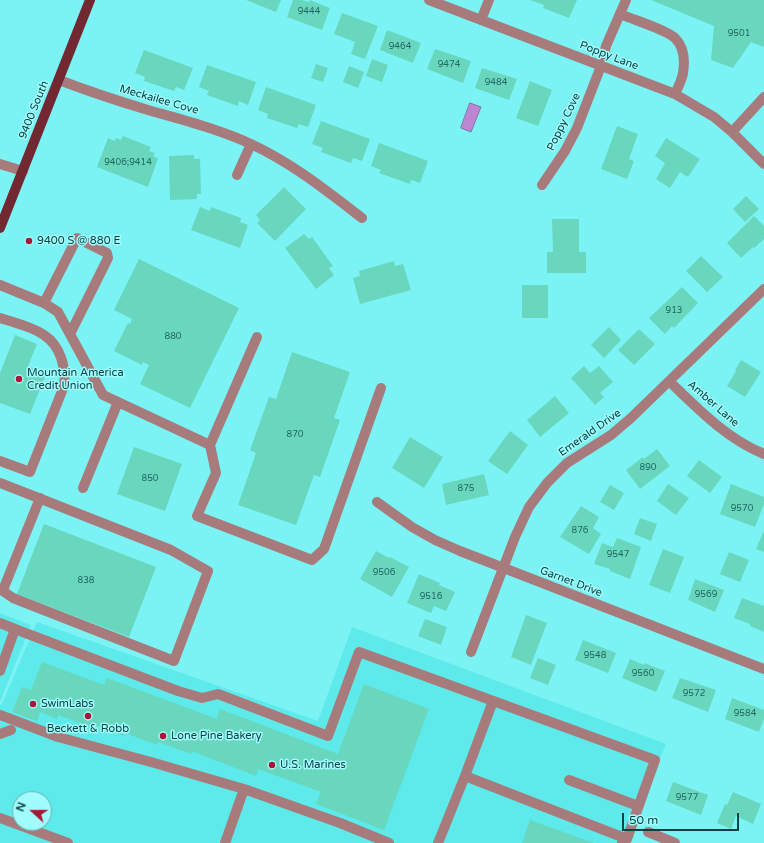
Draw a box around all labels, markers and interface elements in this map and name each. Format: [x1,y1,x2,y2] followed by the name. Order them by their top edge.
[298,7,320,17] house number: 9444
[728,29,750,39] house number: 9501
[578,39,640,73] street label: Poppy Lane
[389,42,411,52] house number: 9464
[438,60,460,70] house number: 9474
[485,78,507,88] house number: 9484
[16,79,52,141] street label: 9400 South
[118,82,200,118] street label: Meckailee Cove
[544,91,584,153] street label: Poppy Cove
[104,158,152,168] house number: 9406;9414
[37,234,120,248] place label: 9400 S @ 880 E
[24,236,34,246] marker: 9400 S @ 880 E
[666,306,682,316] house number: 913
[165,332,181,342] house number: 880
[27,366,124,392] place label: Mountain America Credit Union
[14,374,24,384] marker: Mountain America Credit Union
[685,378,741,430] street label: Amber Lane
[556,407,624,459] street label: Emerald Drive
[287,430,303,440] house number: 870
[640,463,656,473] house number: 890
[142,474,158,484] house number: 850
[458,484,474,494] house number: 875
[731,504,753,514] house number: 9570
[572,526,588,536] house number: 876
[607,550,629,560] house number: 9547
[538,564,604,600] street label: Garnet Drive
[373,568,395,578] house number: 9506
[78,576,94,586] house number: 838
[695,590,717,600] house number: 9569
[420,592,442,602] house number: 9516
[584,651,606,661] house number: 9548
[632,669,654,679] house number: 9560
[683,689,705,699] house number: 9572
[41,697,94,711] place label: SwimLabs
[28,699,38,709] marker: SwimLabs
[734,709,756,719] house number: 9584
[83,711,93,721] marker: Beckett & Robb
[47,722,129,736] place label: Beckett & Robb
[171,729,262,743] place label: Lone Pine Bakery
[158,731,168,741] marker: Lone Pine Bakery
[280,758,346,772] place label: U.S. Marines
[267,760,277,770] marker: U.S. Marines
[12,791,52,831] north arrow
[676,793,698,803] house number: 9577
[14,800,29,813] text: N
[624,805,741,831] scale bar
[629,813,658,827] text: 50 m

